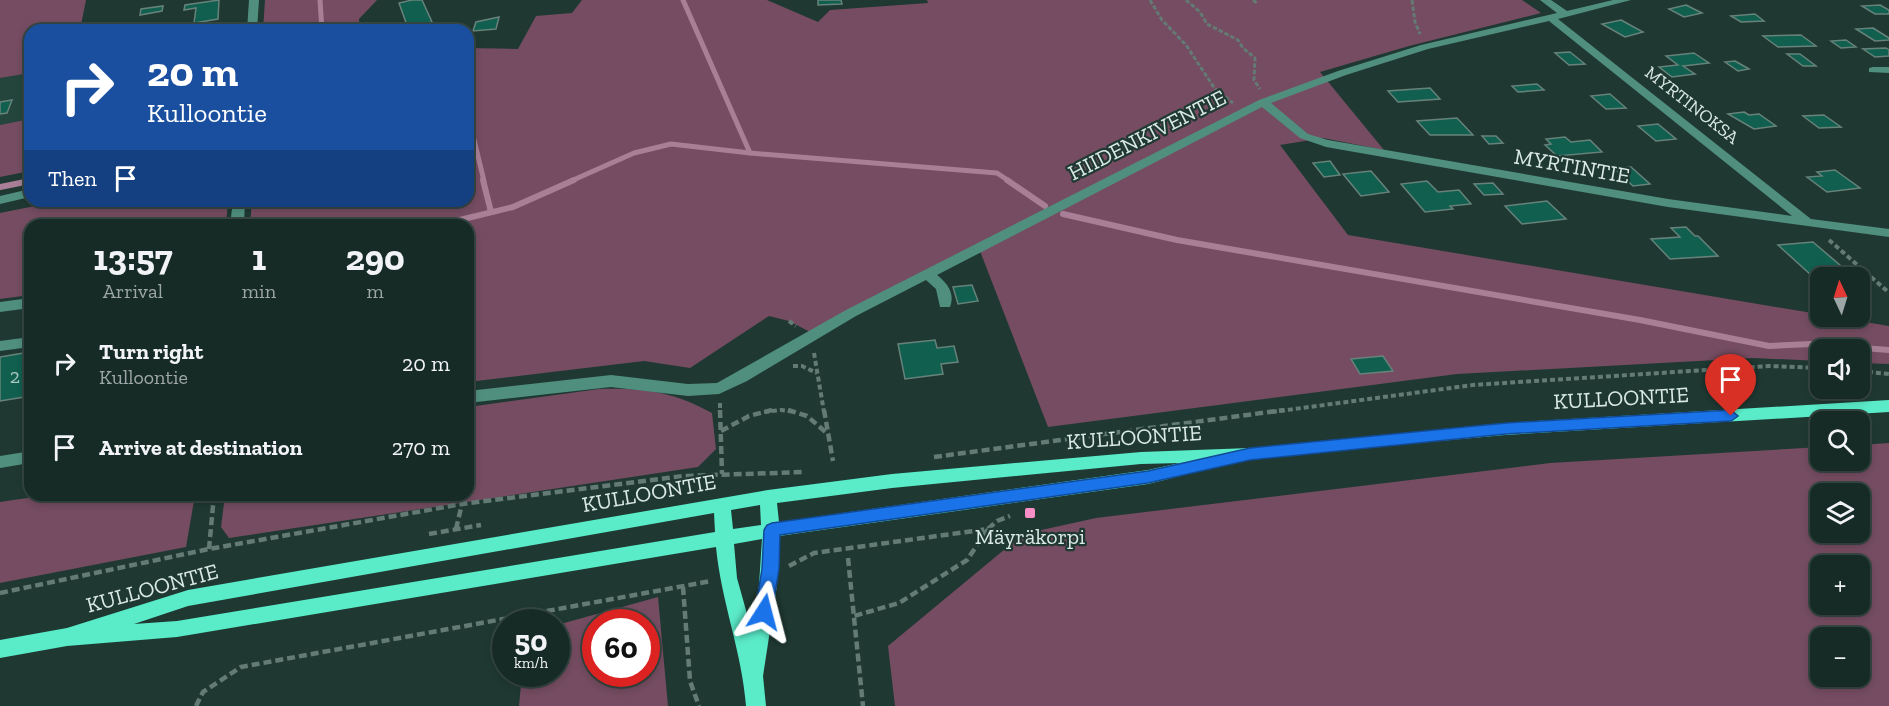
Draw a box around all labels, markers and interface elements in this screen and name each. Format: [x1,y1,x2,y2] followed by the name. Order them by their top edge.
[147,46,238,97] text: 20 m
[48,48,126,126] icon: right
[1641,61,1744,149] street label: MYRTINOKSA
[1064,84,1230,186] street label: HIIDENKIVENTIE
[147,97,267,129] text: Kulloontie
[1512,143,1632,189] street label: MYRTINTIE
[109,162,142,195] icon: arrive
[48,165,97,192] text: Then
[93,236,173,279] text: 13:57
[252,236,266,279] text: 1
[345,236,405,279] text: 290
[1810,267,1870,327] north arrow
[1810,267,1870,687] map controls
[103,279,163,303] text: Arrival
[242,279,276,303] text: min
[366,279,384,303] text: m
[99,338,203,365] text: Turn right
[1810,339,1870,399] button: sound
[48,347,81,380] icon: right
[402,350,450,377] text: 20 m
[1705,354,1756,416] pin
[1714,363,1747,396] icon: arrive
[10,364,20,388] house number: 2
[99,365,188,389] text: Kulloontie
[1553,381,1689,415] street label: KULLOONTIE
[1810,411,1870,471] button: search
[1065,419,1203,455] street label: KULLOONTIE
[48,431,81,464] icon: arrive
[99,434,302,461] text: Arrive at destination
[392,434,450,461] text: 270 m
[580,468,718,518] street label: KULLOONTIE
[1810,483,1870,543] button: layers
[1023,506,1037,520] marker: Mäyräkorpi
[975,523,1085,550] place label: Mäyräkorpi
[1810,555,1870,615] button: +
[83,557,221,619] street label: KULLOONTIE
[732,580,796,644] position arrow
[582,609,660,687] speed limit sign: 60
[515,623,547,659] text: 50
[1810,627,1870,687] button: −
[514,654,548,672] text: km/h

